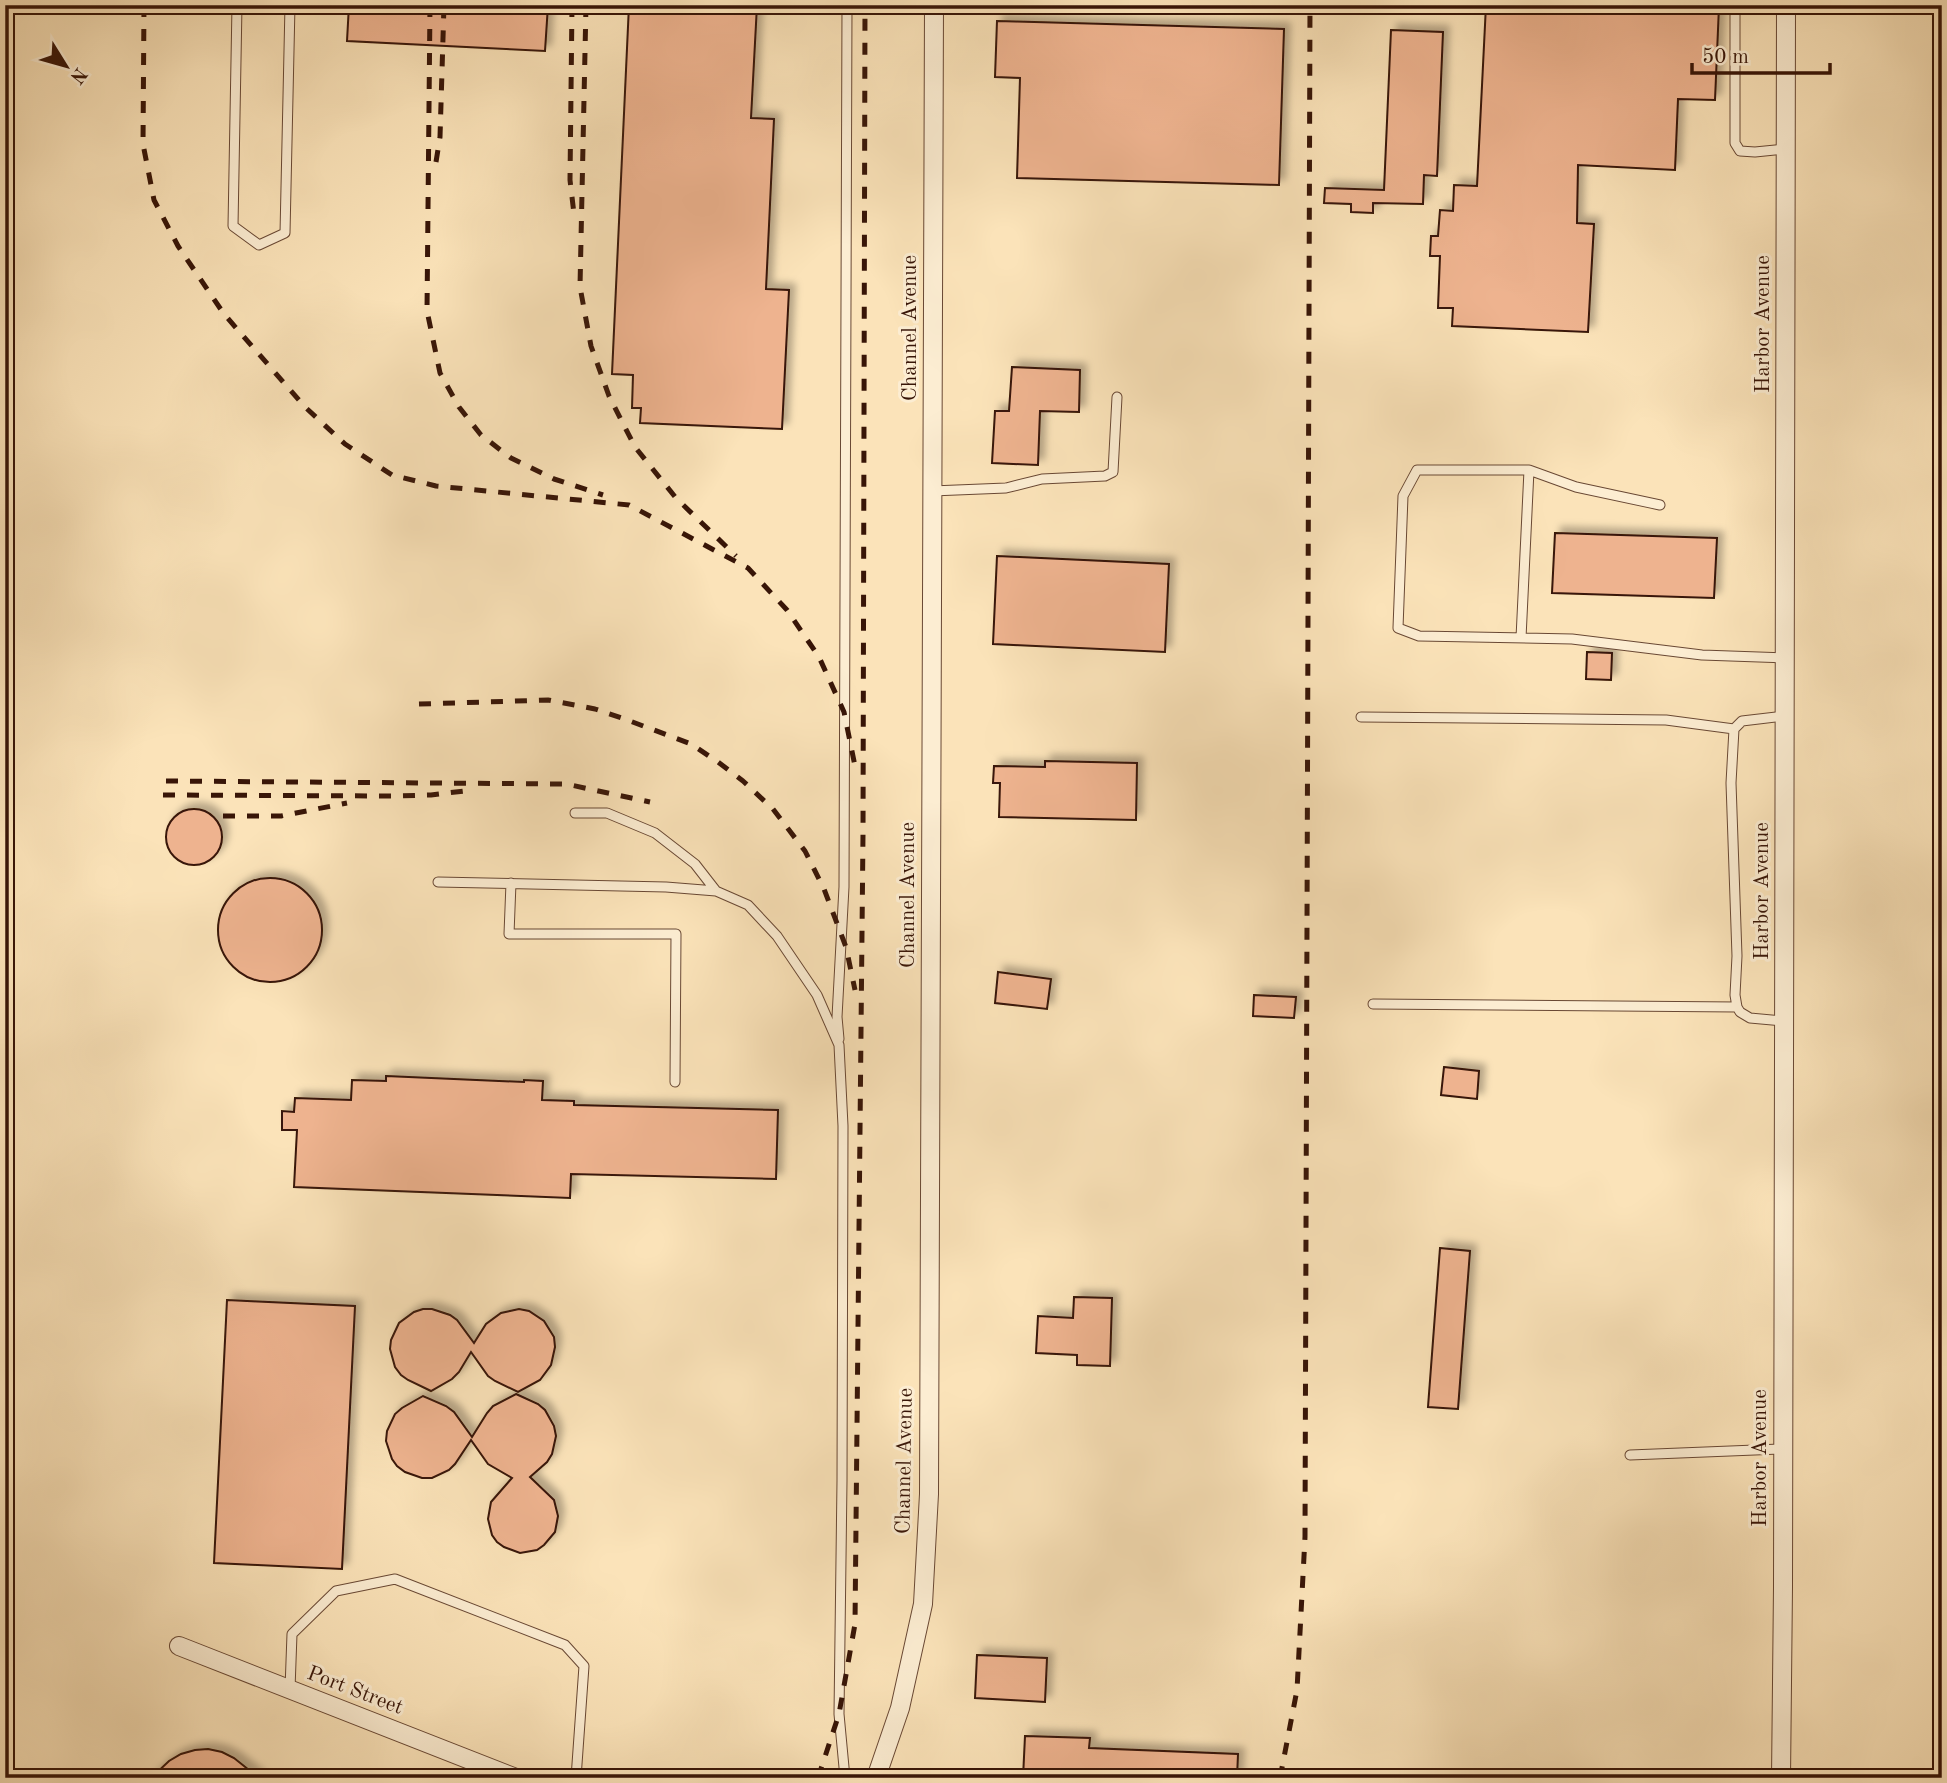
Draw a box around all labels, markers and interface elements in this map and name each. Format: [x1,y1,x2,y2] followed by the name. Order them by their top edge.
[32,32,102,102] north arrow
[1692,32,1830,76] scale bar
[1702,47,1749,68] text: 50 m
[65,63,90,87] text: N
[900,255,921,401] street label: Channel Avenue
[1753,255,1774,393] street label: Harbor Avenue
[898,822,919,968] street label: Channel Avenue
[1752,822,1773,960] street label: Harbor Avenue
[893,1388,917,1534] street label: Channel Avenue
[1750,1389,1771,1527] street label: Harbor Avenue
[304,1663,406,1719] street label: Port Street

